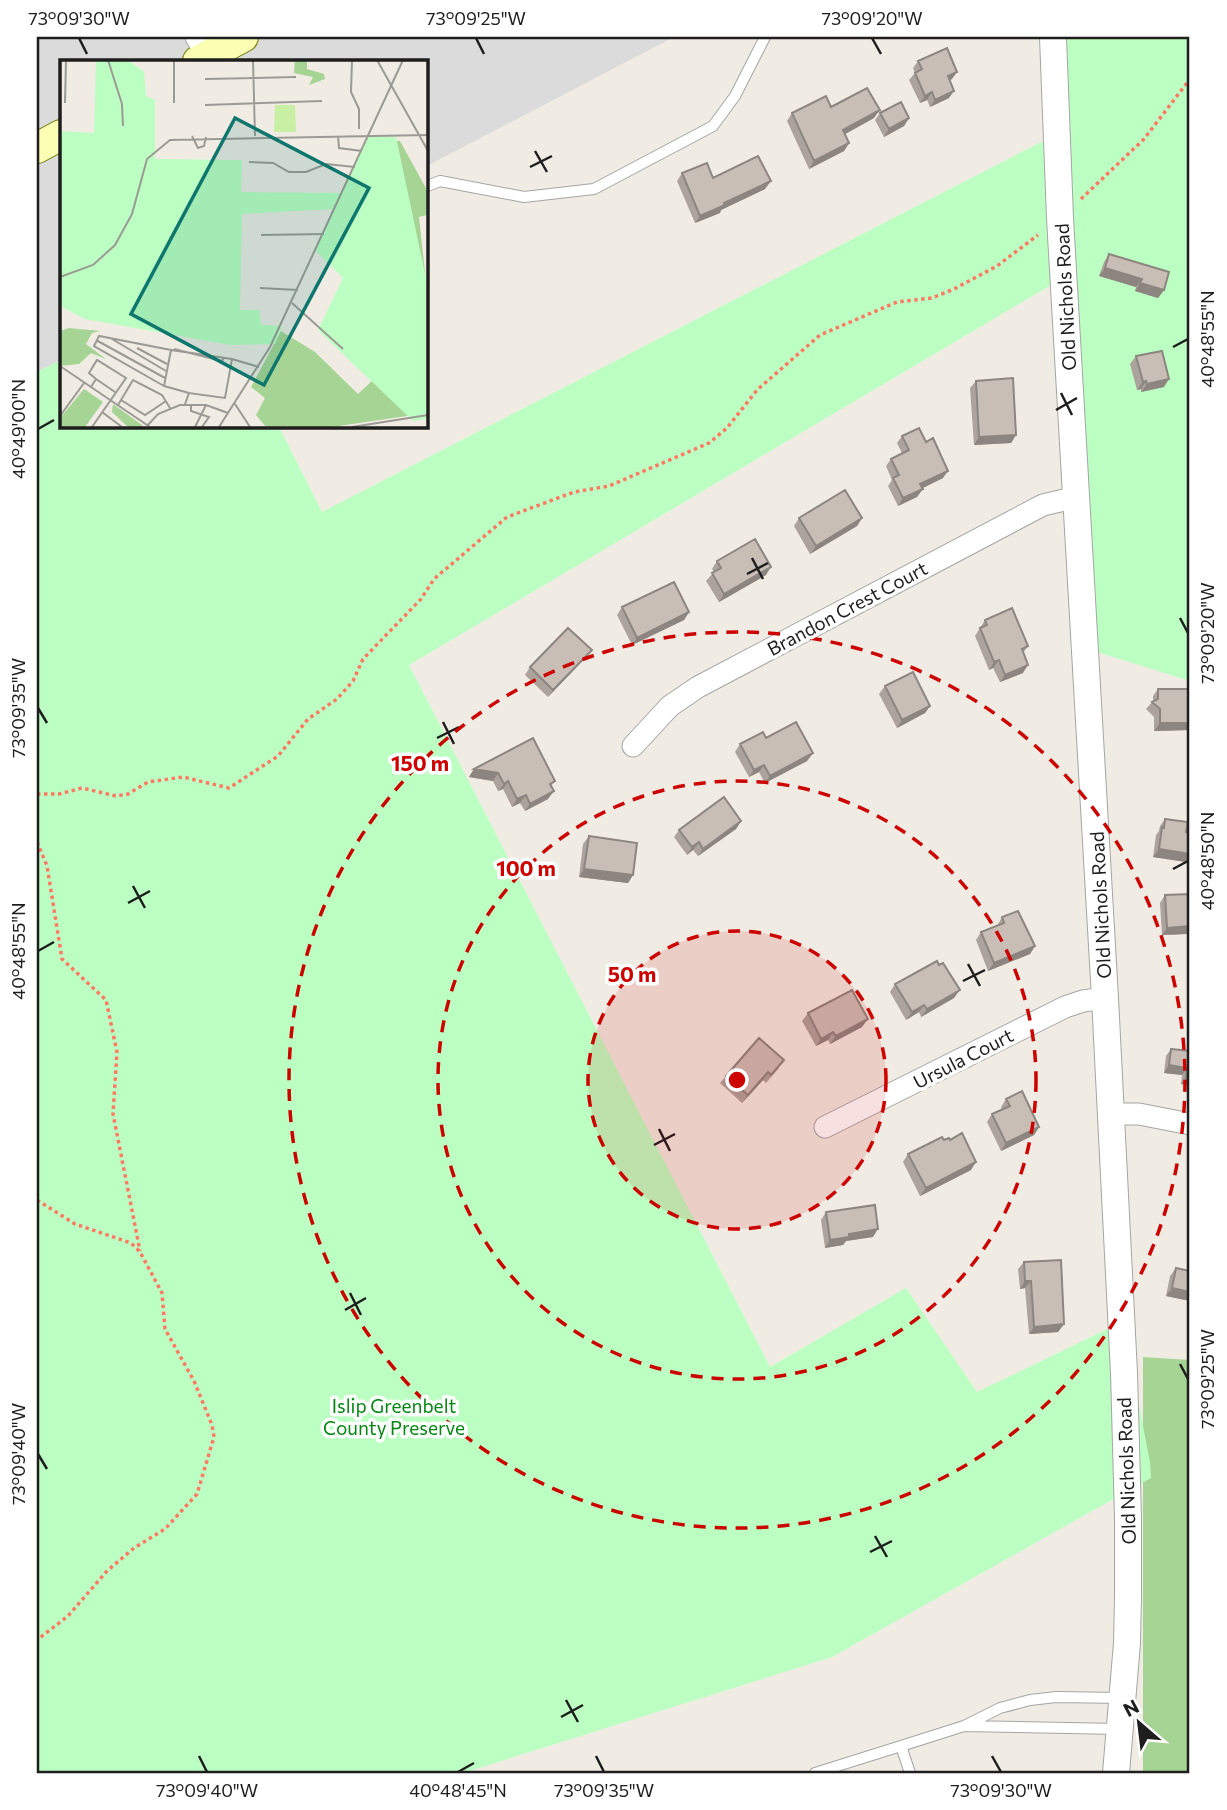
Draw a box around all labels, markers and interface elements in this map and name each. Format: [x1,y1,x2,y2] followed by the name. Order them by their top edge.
[28,7,130,29] text: 73°09'30"W
[426,7,526,29] text: 73°09'25"W
[821,7,923,29] text: 73°09'20"W
[60,60,427,427] inset map
[1050,223,1080,371] street label: Old Nichols Road
[1196,290,1218,388] text: 40°48'55"N
[7,379,29,479] text: 40°49'00"N
[763,556,931,660] street label: Brandon Crest Court
[1196,582,1218,684] text: 73°09'20"W
[7,658,29,758] text: 73°09'35"W
[391,750,449,775] text: 150 m
[1196,812,1218,910] text: 40°48'50"N
[1085,831,1115,979] street label: Old Nichols Road
[496,855,556,880] text: 100 m
[7,902,29,1000] text: 40°48'55"N
[608,961,656,986] text: 50 m
[909,1023,1017,1093] street label: Ursula Court
[725,1068,749,1092] centre of rings
[1196,1329,1218,1429] text: 73°09'25"W
[323,1394,465,1439] park label: Islip Greenbelt County Preserve
[1112,1397,1140,1545] street label: Old Nichols Road
[7,1403,29,1505] text: 73°09'40"W
[1104,1688,1174,1758] north arrow
[1119,1694,1142,1721] text: N
[156,1779,258,1801] text: 73°09'40"W
[409,1779,507,1801] text: 40°48'45"N
[554,1779,654,1801] text: 73°09'35"W
[950,1779,1052,1801] text: 73°09'30"W

